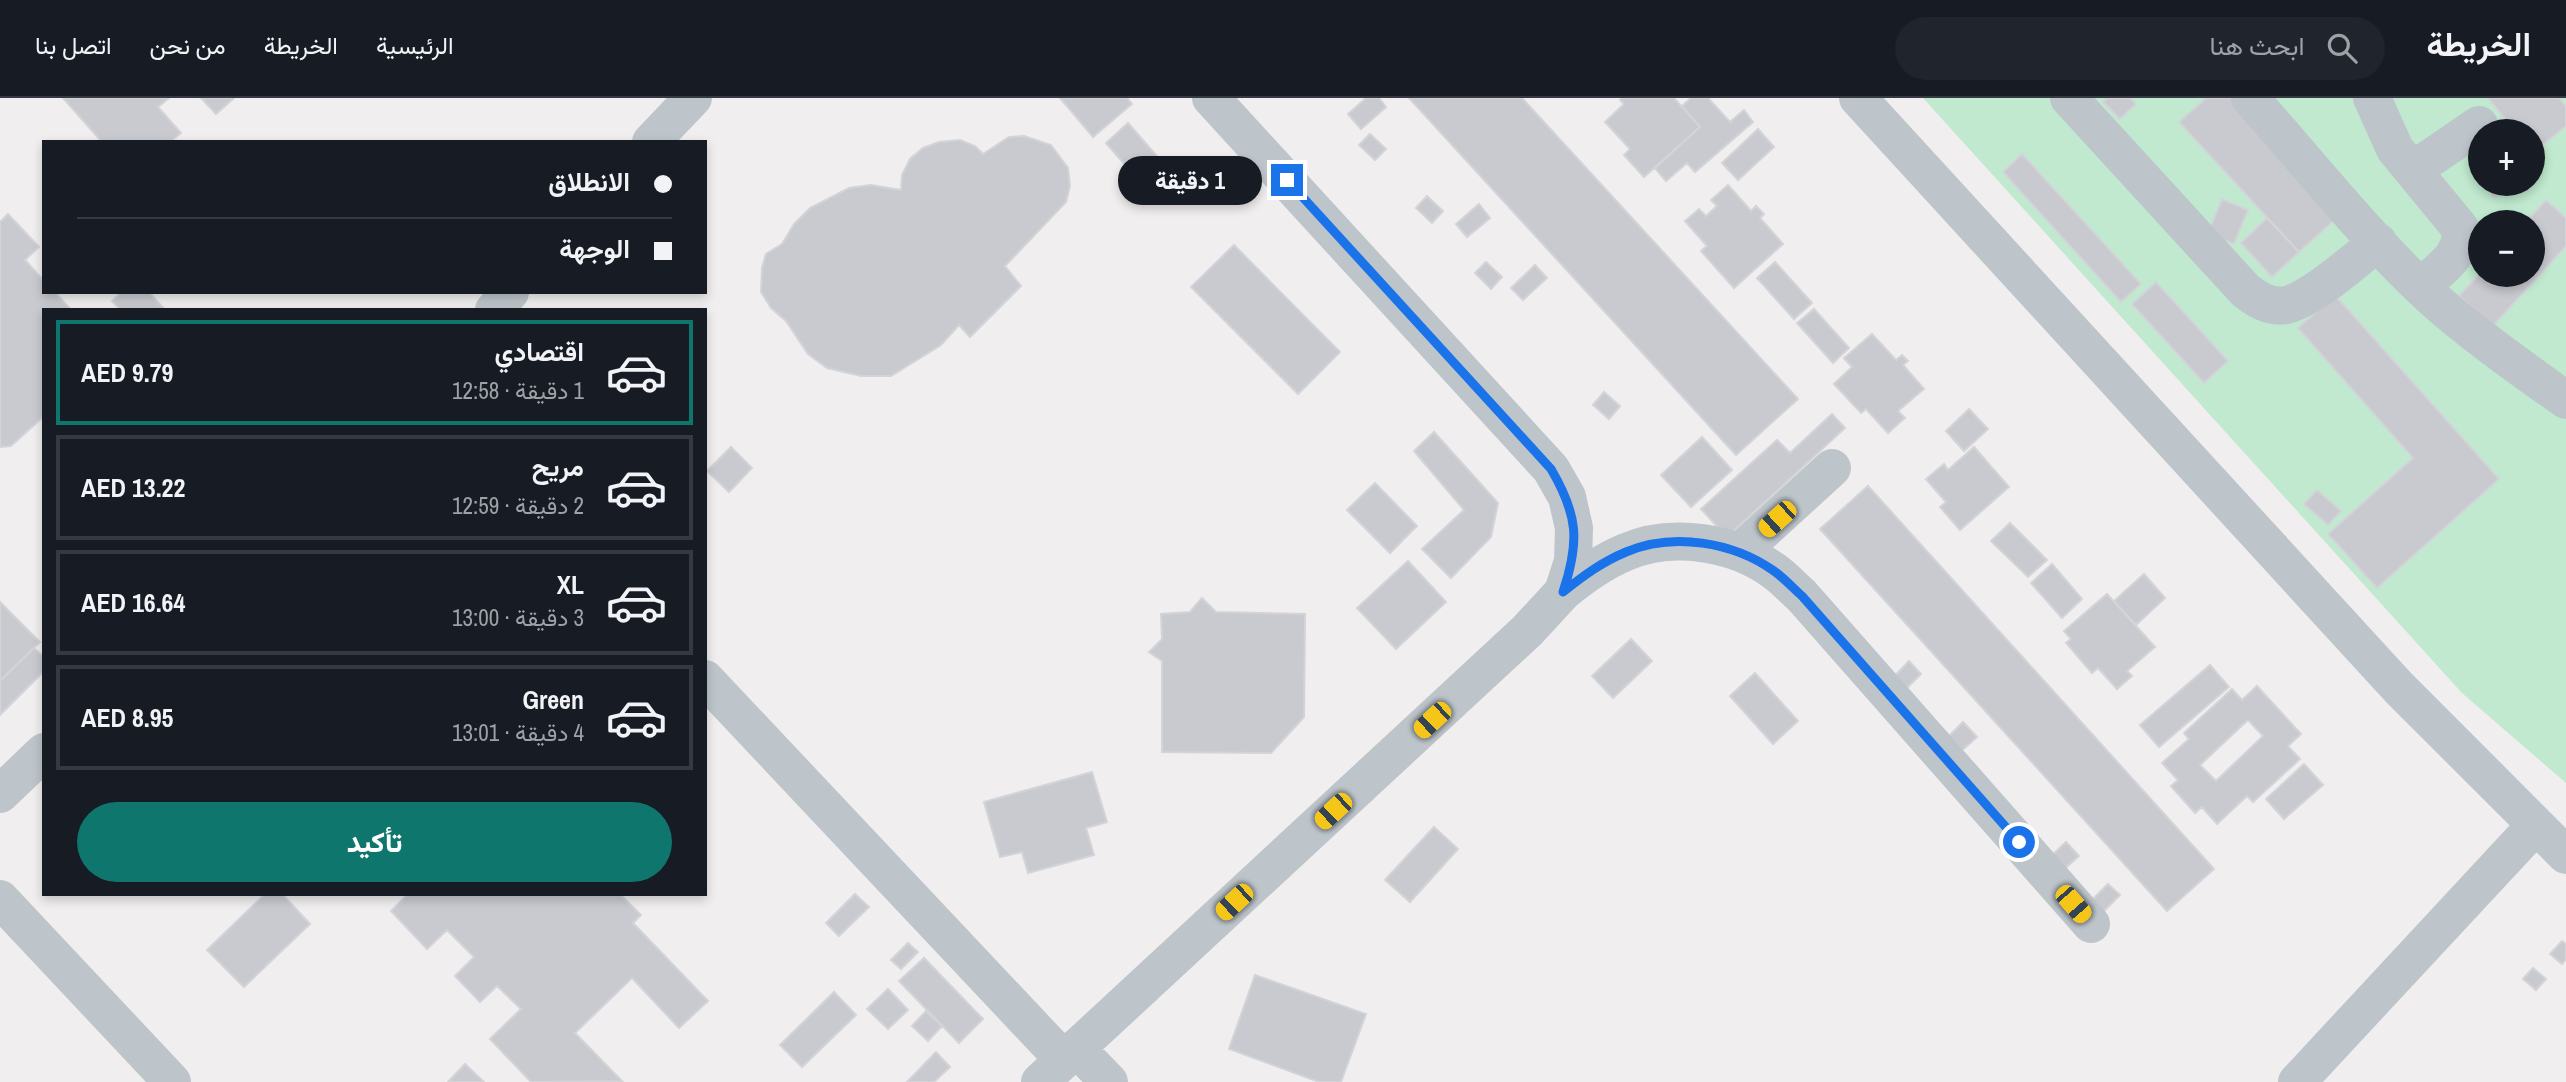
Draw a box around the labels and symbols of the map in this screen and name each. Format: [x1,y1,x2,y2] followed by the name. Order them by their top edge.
[1119,155,1262,204] callout: 1 دقيقة
[1271,164,1303,196] route end
[1755,497,1800,541] car
[1410,698,1455,742] car
[1311,789,1356,833] car
[2003,826,2035,858] route start
[1212,880,1257,924] car
[2052,881,2095,927] car

